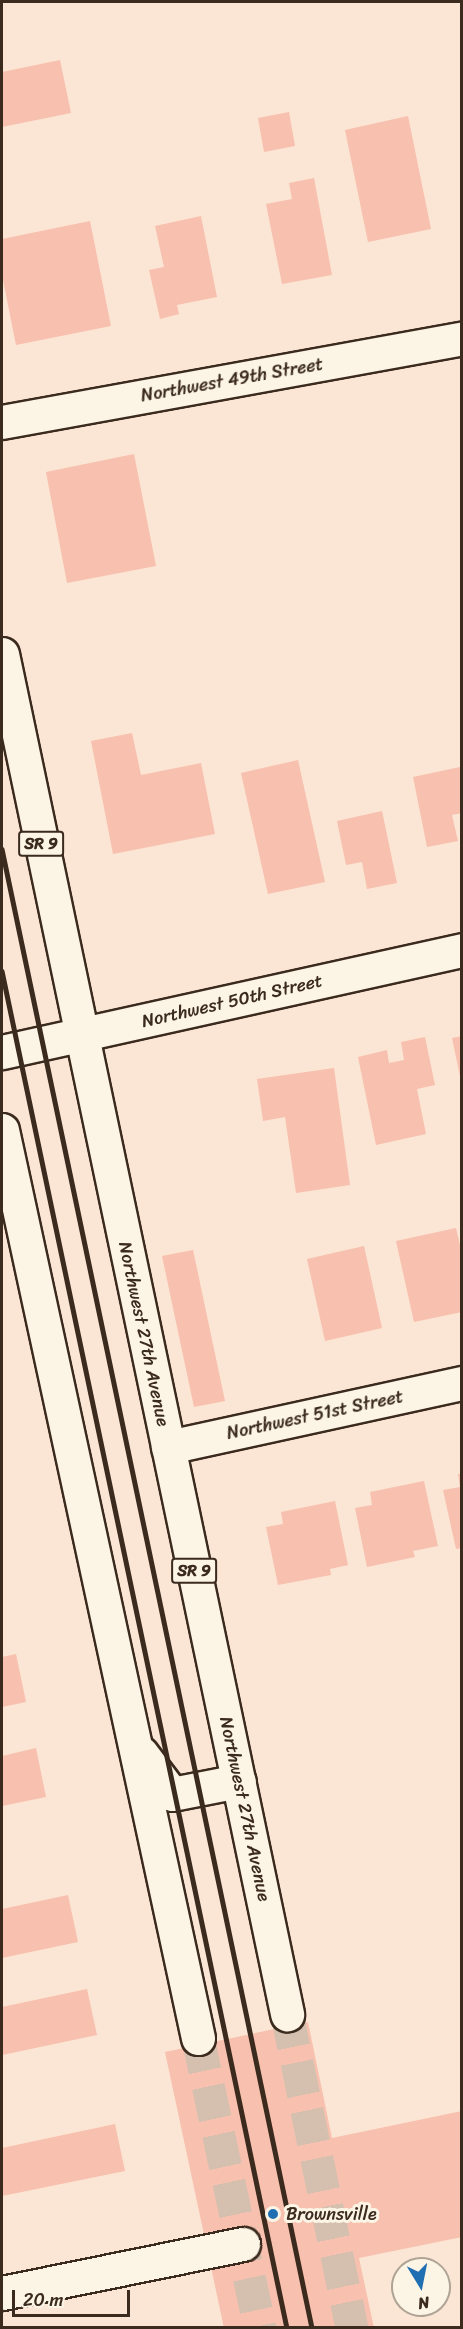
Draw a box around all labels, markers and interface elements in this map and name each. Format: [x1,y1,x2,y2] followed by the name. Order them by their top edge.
[139,353,325,407] street label: Northwest 49th Street
[17,831,65,857] road number: SR 9
[140,970,324,1032] street label: Northwest 50th Street
[114,1240,174,1428] street label: Northwest 27th Avenue
[225,1386,405,1444] street label: Northwest 51st Street
[170,1558,218,1584] road number: SR 9
[215,1715,275,1903] street label: Northwest 27th Avenue
[286,2203,377,2225] place label: Brownsville
[264,2205,282,2223] marker: Brownsville
[391,2257,451,2317] north arrow
[15,2278,134,2316] scale bar
[23,2284,63,2316] text: 20 m
[416,2288,432,2318] text: N

